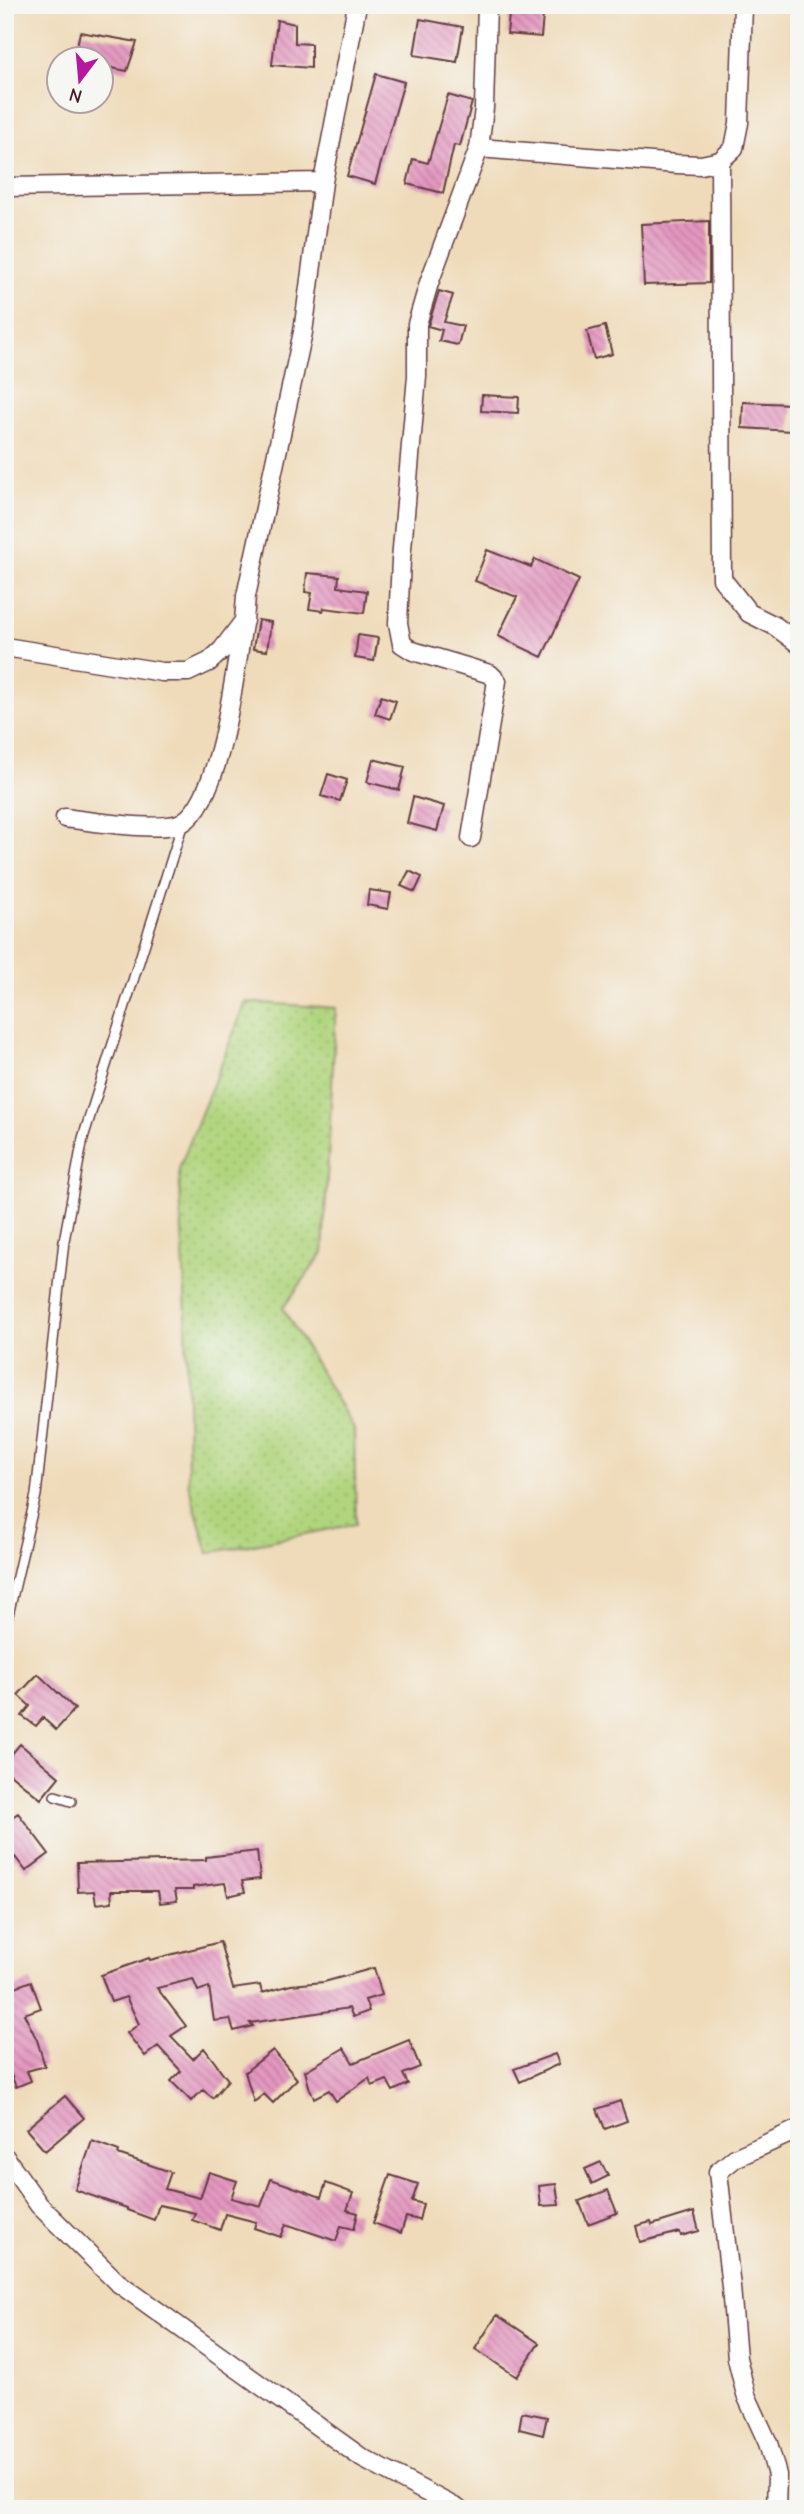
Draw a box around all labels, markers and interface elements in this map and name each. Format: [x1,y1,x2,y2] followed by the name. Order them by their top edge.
[46,46,116,116] north arrow
[67,83,85,108] text: N

